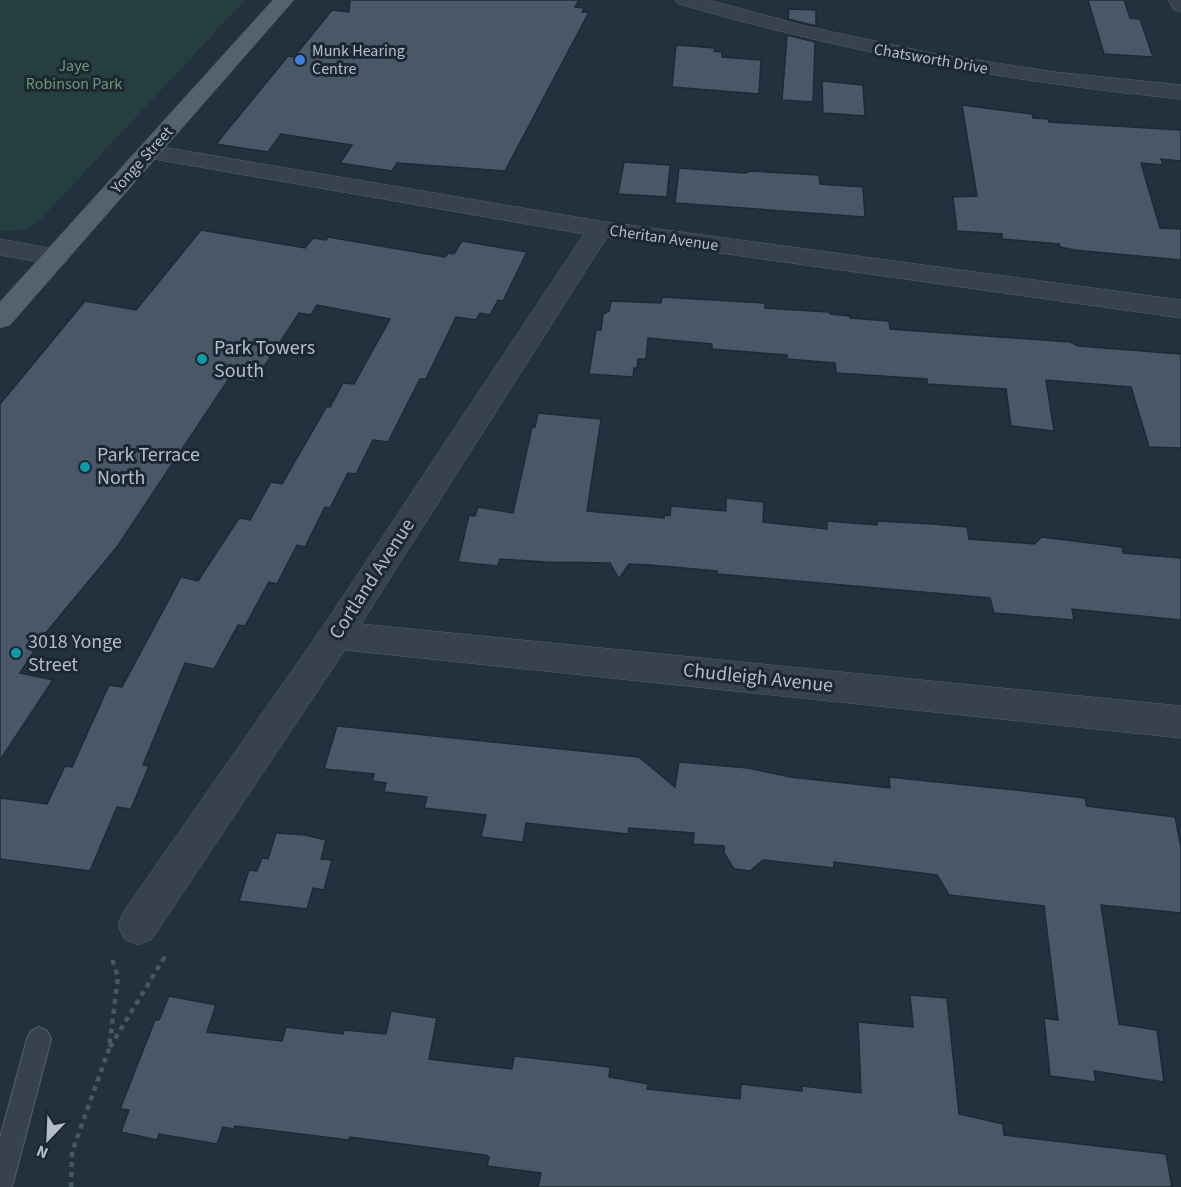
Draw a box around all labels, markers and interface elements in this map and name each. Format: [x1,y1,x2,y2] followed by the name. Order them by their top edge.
[872,38,990,80] street label: Chatsworth Drive
[312,40,405,80] place label: Munk Hearing Centre
[293,53,307,67] marker: Munk Hearing Centre
[26,55,122,95] park label: Jaye Robinson Park
[105,121,178,199] street label: Yonge Street
[608,219,720,257] street label: Cheritan Avenue
[214,334,315,385] place label: Park Towers South
[195,352,209,366] marker: Park Towers South
[97,441,200,492] place label: Park Terrace North
[78,460,92,474] marker: Park Terrace North
[322,513,422,645] street label: Cortland Avenue
[28,628,122,679] place label: 3018 Yonge Street
[9,646,23,660] marker: 3018 Yonge Street
[682,656,835,700] street label: Chudleigh Avenue
[18,1109,78,1169] north arrow
[33,1140,52,1164] text: N

